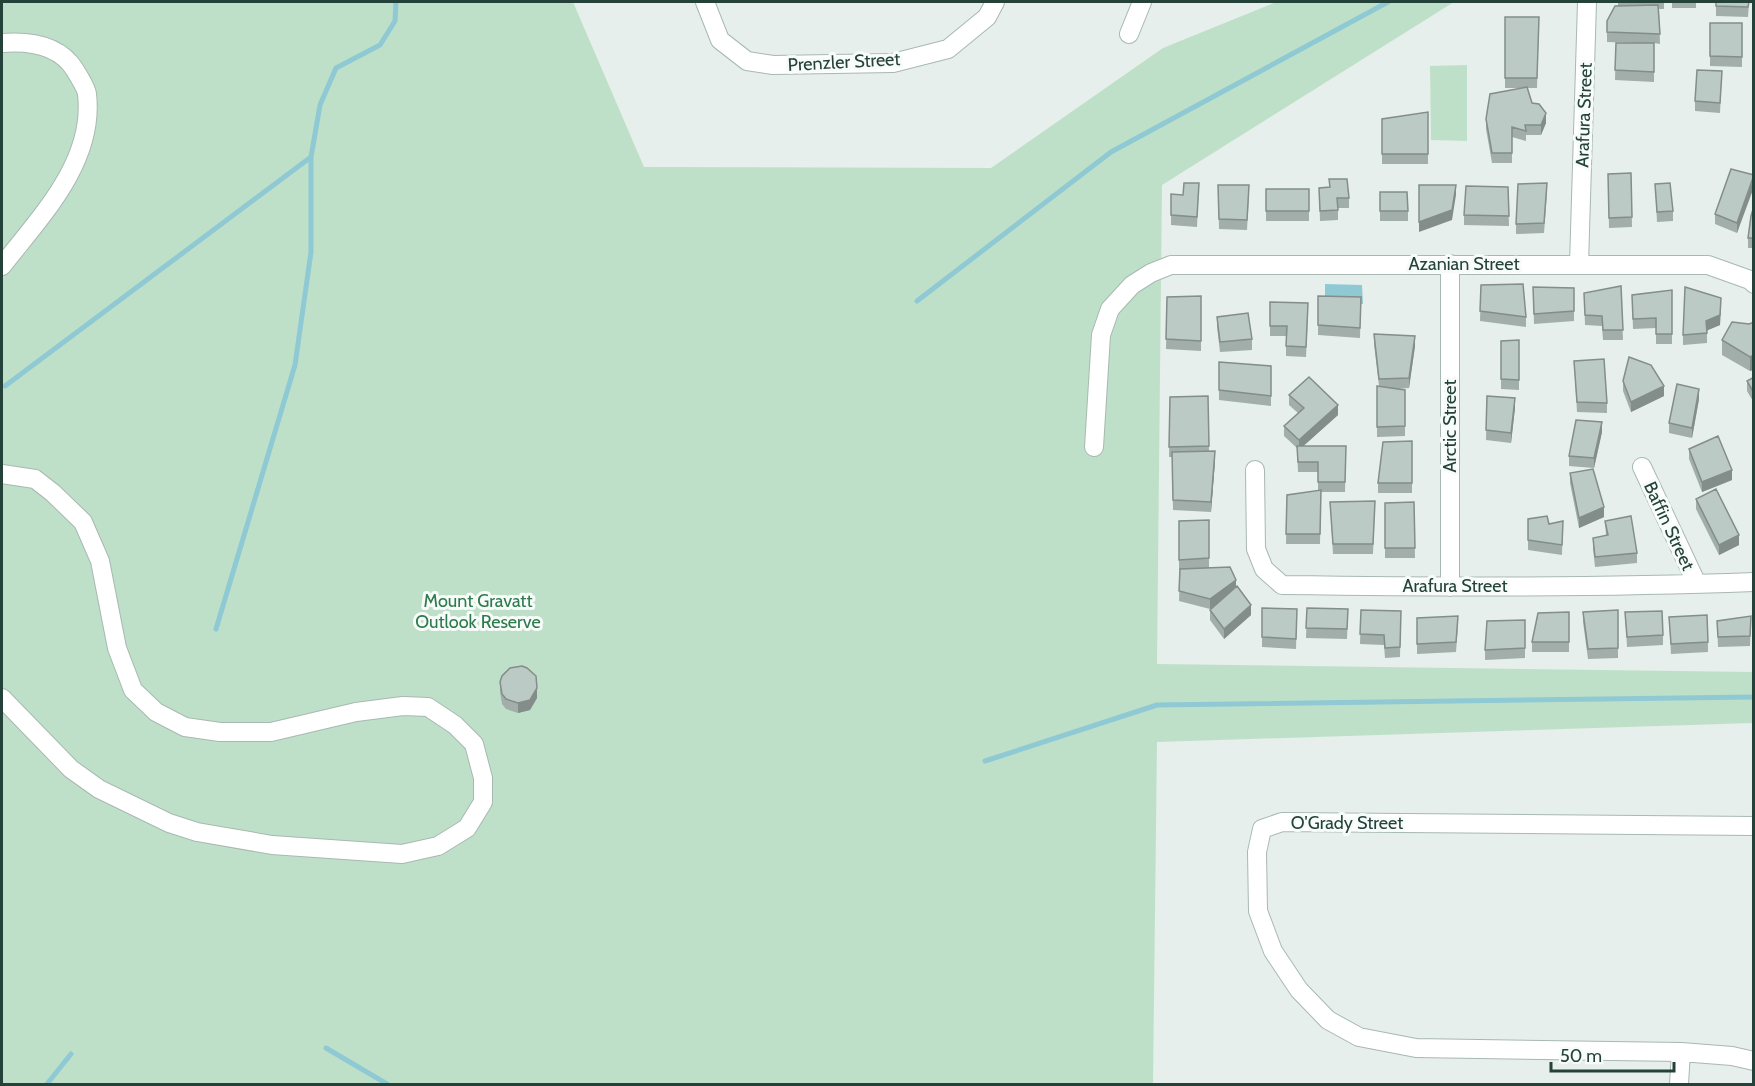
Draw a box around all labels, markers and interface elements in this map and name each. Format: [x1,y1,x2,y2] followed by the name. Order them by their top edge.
[787,48,901,76] street label: Prenzler Street
[1571,62,1597,168] street label: Arafura Street
[1408,253,1520,275] street label: Azanian Street
[1439,379,1461,473] street label: Arctic Street
[1639,478,1699,574] street label: Baffin Street
[1402,575,1508,597] street label: Arafura Street
[415,590,541,633] park label: Mount Gravatt Outlook Reserve
[1291,812,1403,834] street label: O'Grady Street
[1551,1035,1674,1073] scale bar
[1560,1045,1602,1067] text: 50 m

